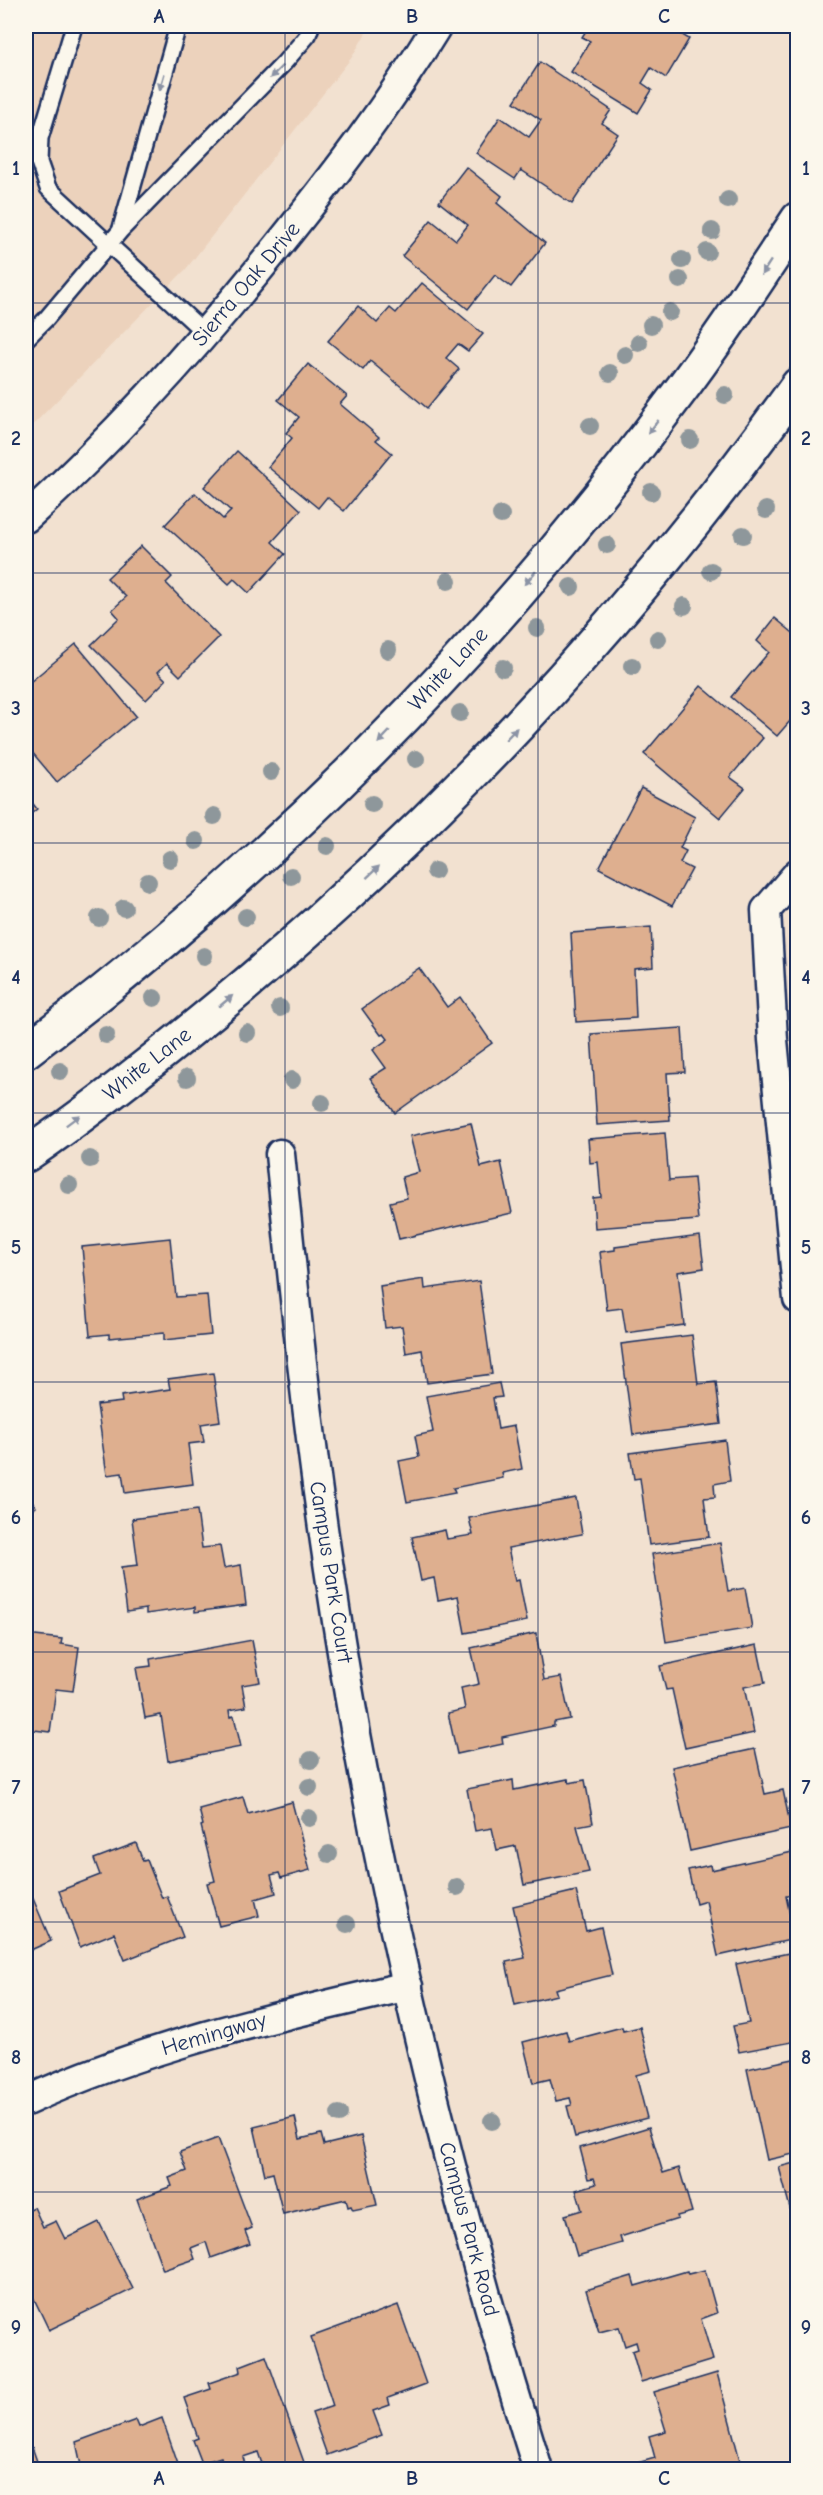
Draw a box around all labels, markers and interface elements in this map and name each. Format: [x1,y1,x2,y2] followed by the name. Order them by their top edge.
[153,5,165,28] text: A
[406,5,418,28] text: B
[658,5,670,28] text: C
[270,64,284,78] one-way arrow
[157,73,167,91] one-way arrow
[12,157,20,180] text: 1
[802,157,810,180] text: 1
[186,216,306,352] street label: Sierra Oak Drive
[760,260,771,276] one-way arrow
[646,419,659,435] one-way arrow
[11,427,21,450] text: 2
[801,427,811,450] text: 2
[524,570,537,585] one-way arrow
[403,622,493,716] street label: White Lane
[11,697,21,720] text: 3
[801,697,811,720] text: 3
[504,727,518,742] one-way arrow
[377,730,391,745] one-way arrow
[365,865,380,879] one-way arrow
[11,966,21,989] text: 4
[801,966,811,989] text: 4
[218,994,234,1007] one-way arrow
[98,1021,196,1107] street label: White Lane
[65,1115,80,1127] one-way arrow
[11,1236,21,1259] text: 5
[801,1236,811,1259] text: 5
[304,1479,358,1665] street label: Campus Park Court
[11,1506,21,1529] text: 6
[801,1506,811,1529] text: 6
[12,1776,21,1799] text: 7
[802,1776,811,1799] text: 7
[159,2007,270,2061] street label: Hemingway
[11,2046,21,2069] text: 8
[801,2046,811,2069] text: 8
[433,2139,505,2319] street label: Campus Park Road
[11,2316,21,2339] text: 9
[801,2316,811,2339] text: 9
[153,2467,165,2490] text: A
[406,2467,418,2490] text: B
[658,2467,670,2490] text: C

